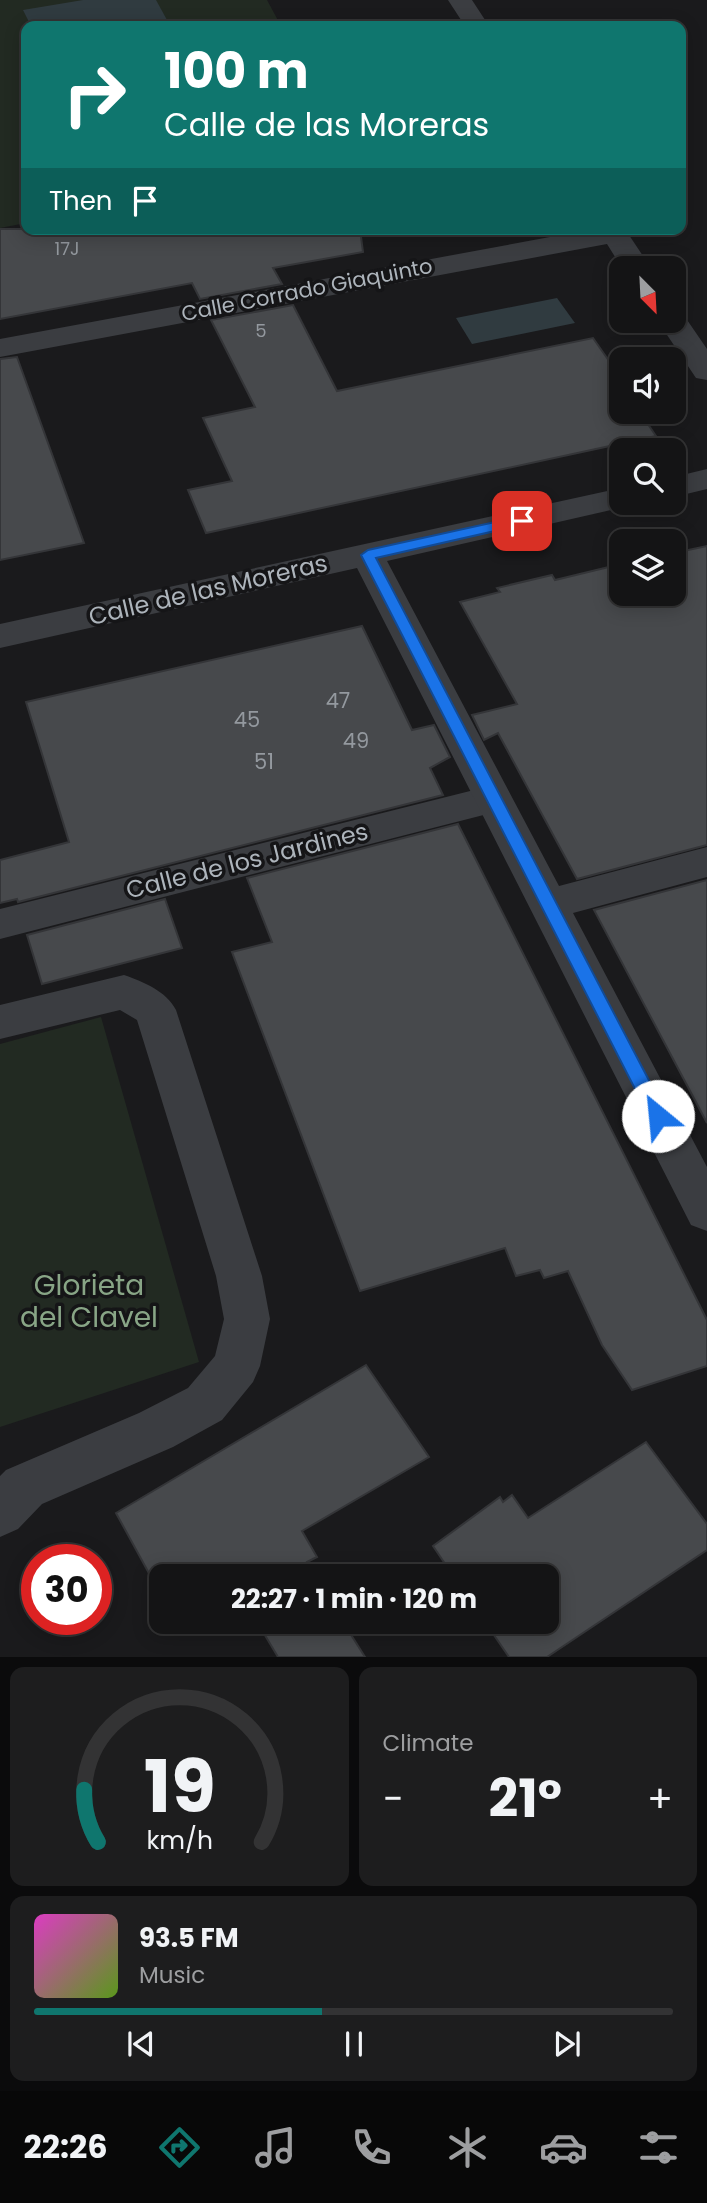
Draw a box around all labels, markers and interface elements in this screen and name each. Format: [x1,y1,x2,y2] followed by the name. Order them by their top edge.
[164,37,309,105] text: 100 m
[49,49,140,140] icon: right
[164,102,489,147] text: Calle de las Moreras
[126,182,164,220] icon: arrive
[49,183,112,219] text: Then
[54,236,80,261] house number: 17J
[179,251,435,328] street label: Calle Corrado Giaquinto
[609,256,686,332] north arrow
[609,256,686,606] map controls
[255,318,267,343] house number: 5
[609,347,686,424] button: sound
[609,438,686,515] button: search
[492,491,552,551] pin
[503,502,541,540] icon: arrive
[609,529,686,606] button: layers
[85,546,330,633] street label: Calle de las Moreras
[326,686,350,715] house number: 47
[234,705,260,734] house number: 45
[343,726,369,755] house number: 49
[254,747,274,776] house number: 51
[122,814,371,907] street label: Calle de los Jardines
[621,1079,695,1153] position arrow
[20,1266,158,1337] park label: Glorieta del Clavel
[21,1544,112,1635] speed limit sign: 30
[231,1581,477,1617] text: 22:27 · 1 min · 120 m
[383,1727,473,1759] text: Climate
[143,1737,215,1838] text: 19
[489,1762,562,1835] text: 21°
[383,1772,403,1825] text: −
[647,1772,673,1825] text: +
[146,1823,213,1858] text: km/h
[139,1920,239,1956] text: 93.5 FM
[139,1959,205,1991] text: Music
[122,2025,160,2063] icon: previous
[335,2025,373,2063] icon: pause
[548,2025,586,2063] icon: next
[155,2123,204,2172] icon: directions
[251,2123,300,2172] icon: music
[347,2123,396,2172] icon: phone
[443,2123,492,2172] icon: climate
[539,2123,588,2172] icon: car
[634,2123,683,2172] icon: filters
[23,2124,108,2169] text: 22:26

